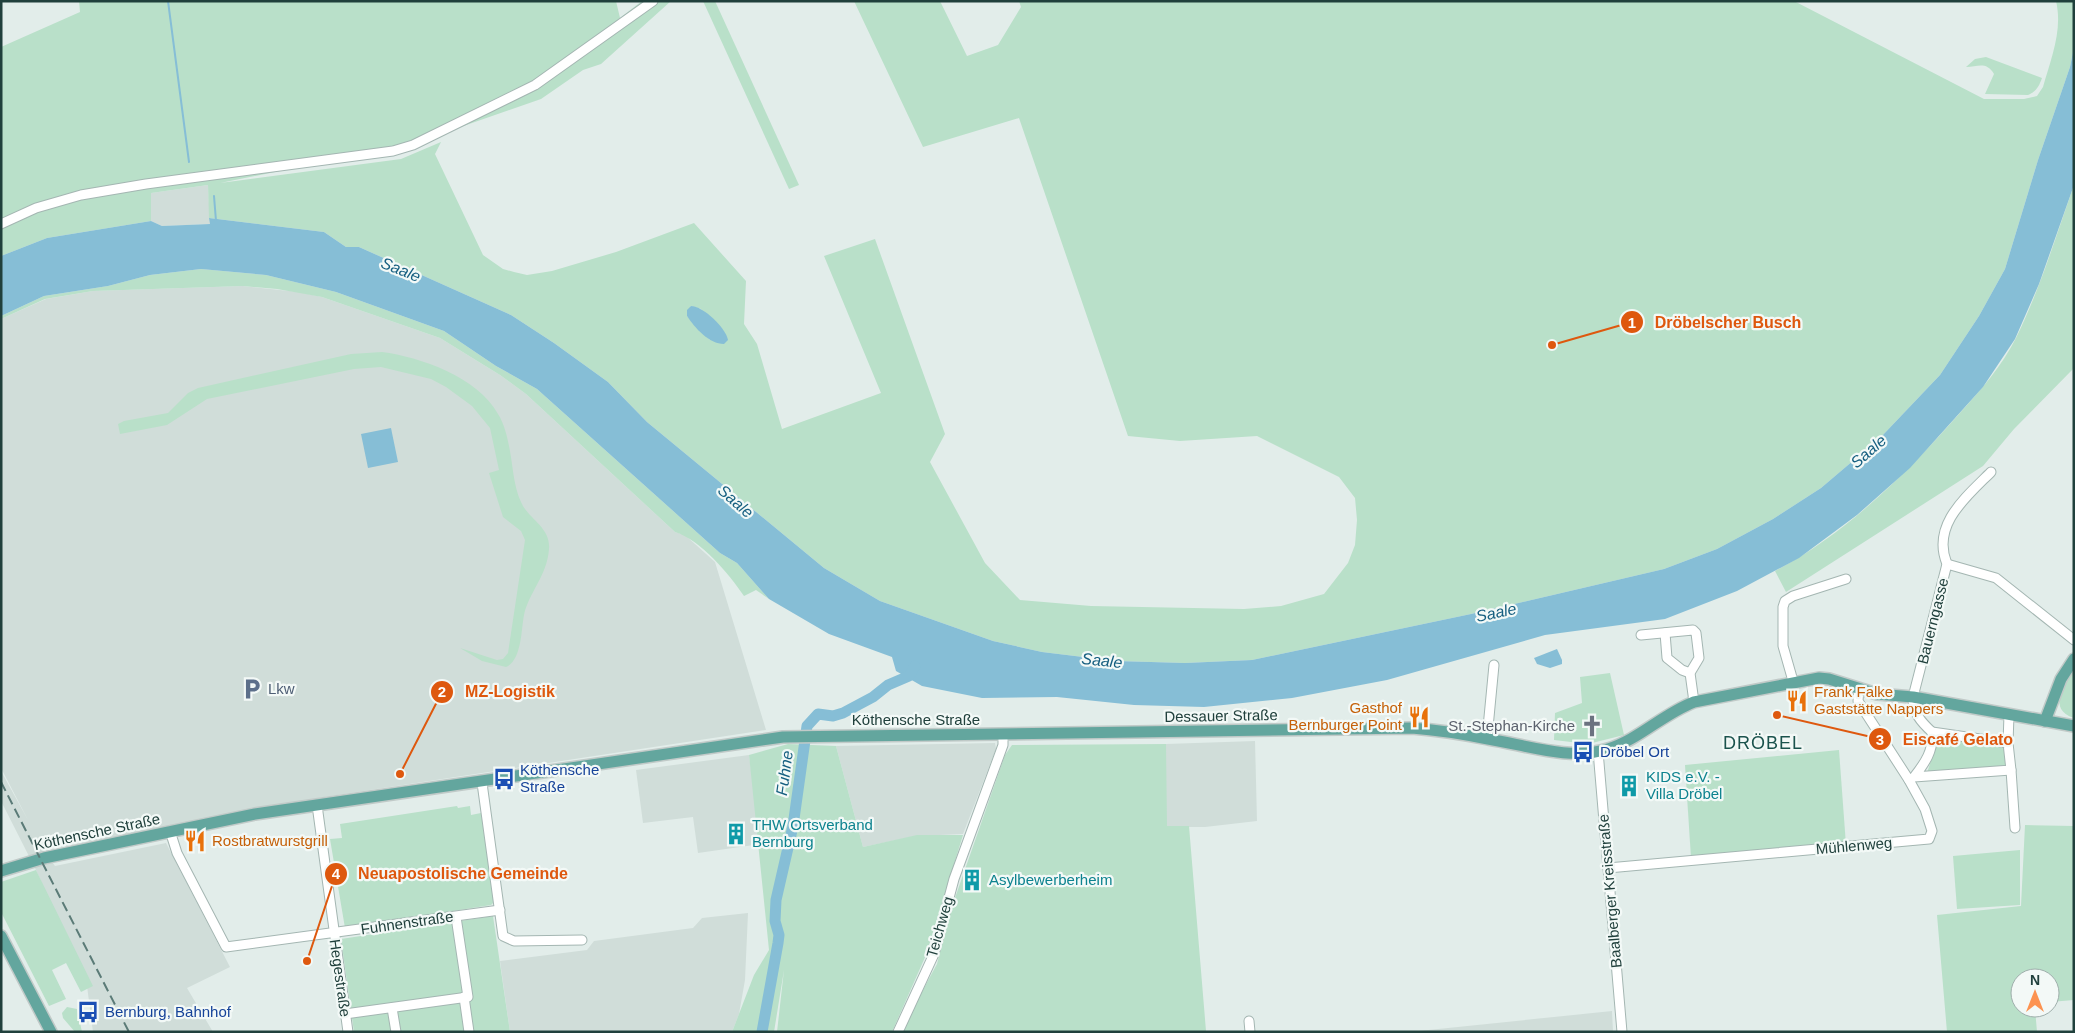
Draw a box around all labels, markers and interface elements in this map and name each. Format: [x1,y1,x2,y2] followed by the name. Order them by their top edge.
[379,254,423,285] water label: Saale
[1620,307,1812,338] callout: Dröbelscher Busch
[1628,314,1636,331] text: 1
[1655,314,1801,331] text: Dröbelscher Busch
[1847,431,1889,471] water label: Saale
[715,482,757,521] water label: Saale
[1914,576,1951,666] street label: Bauerngasse
[1474,600,1518,625] water label: Saale
[1081,650,1123,671] water label: Saale
[239,676,265,702] parking icon: Lkw
[430,676,564,707] callout: MZ-Logistik
[268,680,295,697] place label: Lkw
[438,683,446,700] text: 2
[465,683,555,700] text: MZ-Logistik
[1814,683,1943,717] place label: Frank Falke Gaststätte Nappers
[1784,688,1810,714] restaurant icon: Frank Falke Gaststätte Nappers
[1289,699,1403,733] place label: Gasthof Bernburger Point
[1406,704,1432,730] restaurant icon: Gasthof Bernburger Point
[1164,706,1278,725] street label: Dessauer Straße
[852,711,980,728] street label: Köthensche Straße
[1579,713,1605,739] church icon: St.-Stephan-Kirche
[1448,717,1575,734] place label: St.-Stephan-Kirche
[1868,724,2023,755] callout: Eiscafé Gelato
[1876,731,1884,748] text: 3
[1903,731,2013,748] text: Eiscafé Gelato
[1723,733,1803,753] district label: DRÖBEL
[1570,739,1596,765] bus stop icon: Dröbel Ort
[1600,743,1670,760] place label: Dröbel Ort
[773,749,796,797] water label: Fuhne
[520,761,599,795] place label: Köthensche Straße
[491,766,517,792] bus stop icon: Köthensche Straße
[1646,768,1722,802] place label: KIDS e.V. - Villa Dröbel
[1616,773,1642,799] building icon: KIDS e.V. - Villa Dröbel
[32,810,161,853] street label: Köthensche Straße
[1594,813,1625,969] street label: Baalberger Kreisstraße
[752,816,873,850] place label: THW Ortsverband Bernburg
[723,821,749,847] building icon: THW Ortsverband Bernburg
[182,828,208,854] restaurant icon: Rostbratwurstgrill
[212,832,328,849] place label: Rostbratwurstgrill
[1815,834,1893,857] street label: Mühlenweg
[323,858,578,889] callout: Neuapostolische Gemeinde
[332,865,341,882] text: 4
[358,865,568,882] text: Neuapostolische Gemeinde
[959,867,985,893] building icon: Asylbewerberheim
[989,871,1112,888] place label: Asylbewerberheim
[923,894,956,959] street label: Teichweg
[360,908,454,937] street label: Fuhnenstraße
[327,938,354,1018] street label: Hegestraße
[2010,968,2060,1018] north arrow
[2030,972,2040,988] text: N
[75,999,101,1025] bus stop icon: Bernburg, Bahnhof
[105,1003,232,1020] place label: Bernburg, Bahnhof

